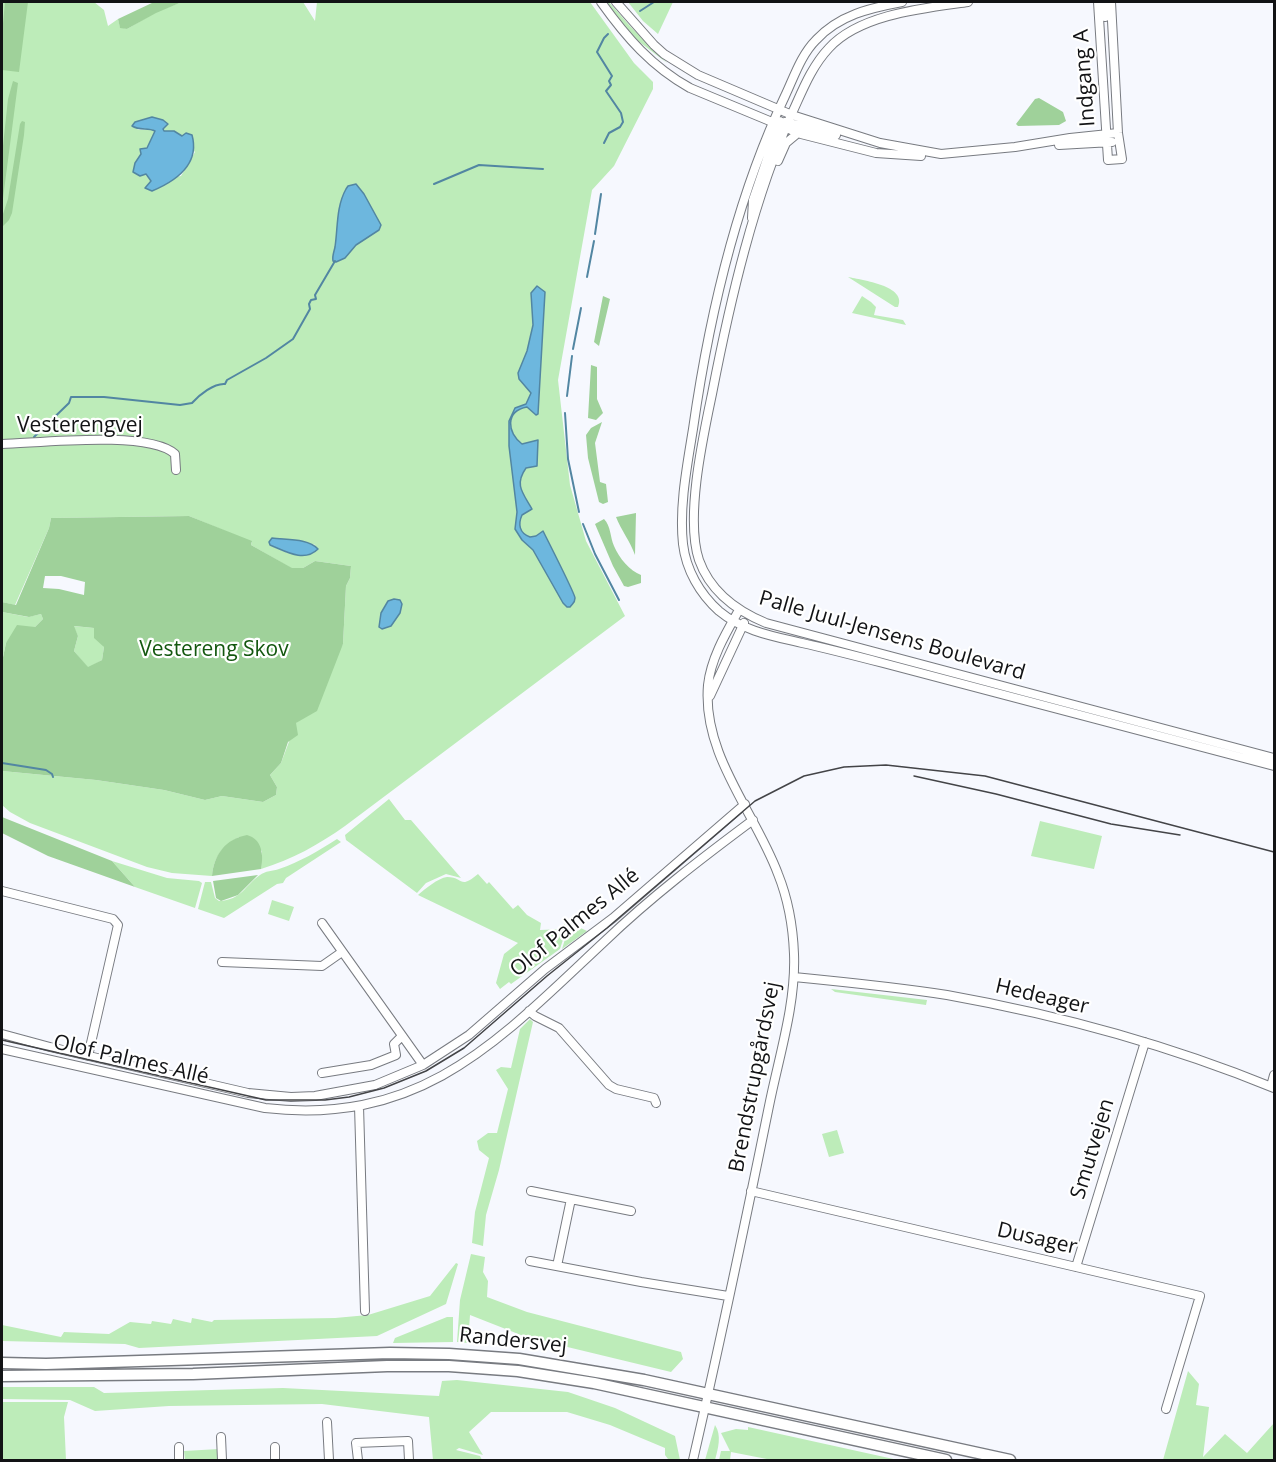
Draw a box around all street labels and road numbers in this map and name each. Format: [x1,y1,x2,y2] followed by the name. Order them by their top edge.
[1069,28,1101,128] street label: Indgang A
[17,413,143,439] street label: Vesterengvej
[756,586,1028,686] street label: Palle Juul-Jensens Boulevard
[505,863,645,983] street label: Olof Palmes Allé
[993,974,1091,1020] street label: Hedeager
[724,980,786,1174] street label: Brendstrupgårdsvej
[51,1030,211,1090] street label: Olof Palmes Allé
[1066,1096,1120,1202] street label: Smutvejen
[994,1218,1080,1260] street label: Dusager
[458,1323,568,1359] street label: Randersvej

